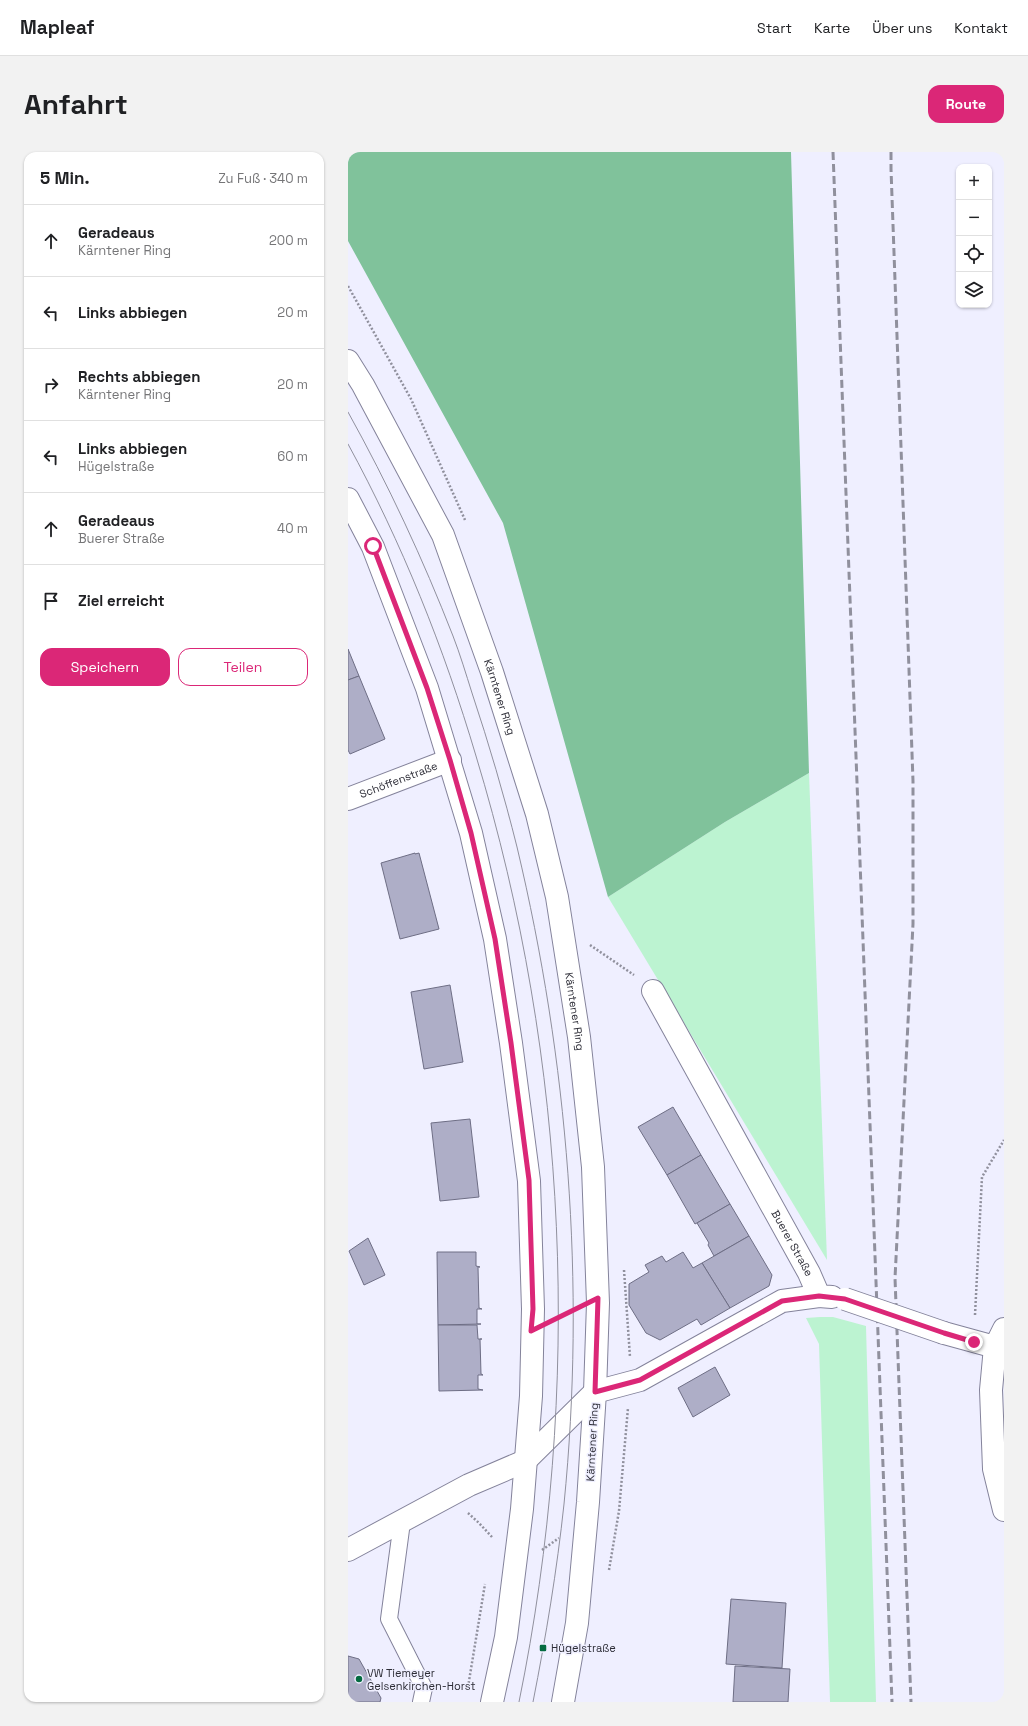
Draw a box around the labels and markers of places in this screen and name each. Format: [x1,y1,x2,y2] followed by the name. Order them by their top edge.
[551,1641,616,1655] place label: Hügelstraße
[538,1643,548,1653] marker: Hügelstraße
[367,1666,475,1693] place label: VW Tiemeyer Gelsenkirchen-Horst
[354,1674,364,1684] marker: VW Tiemeyer Gelsenkirchen-Horst

